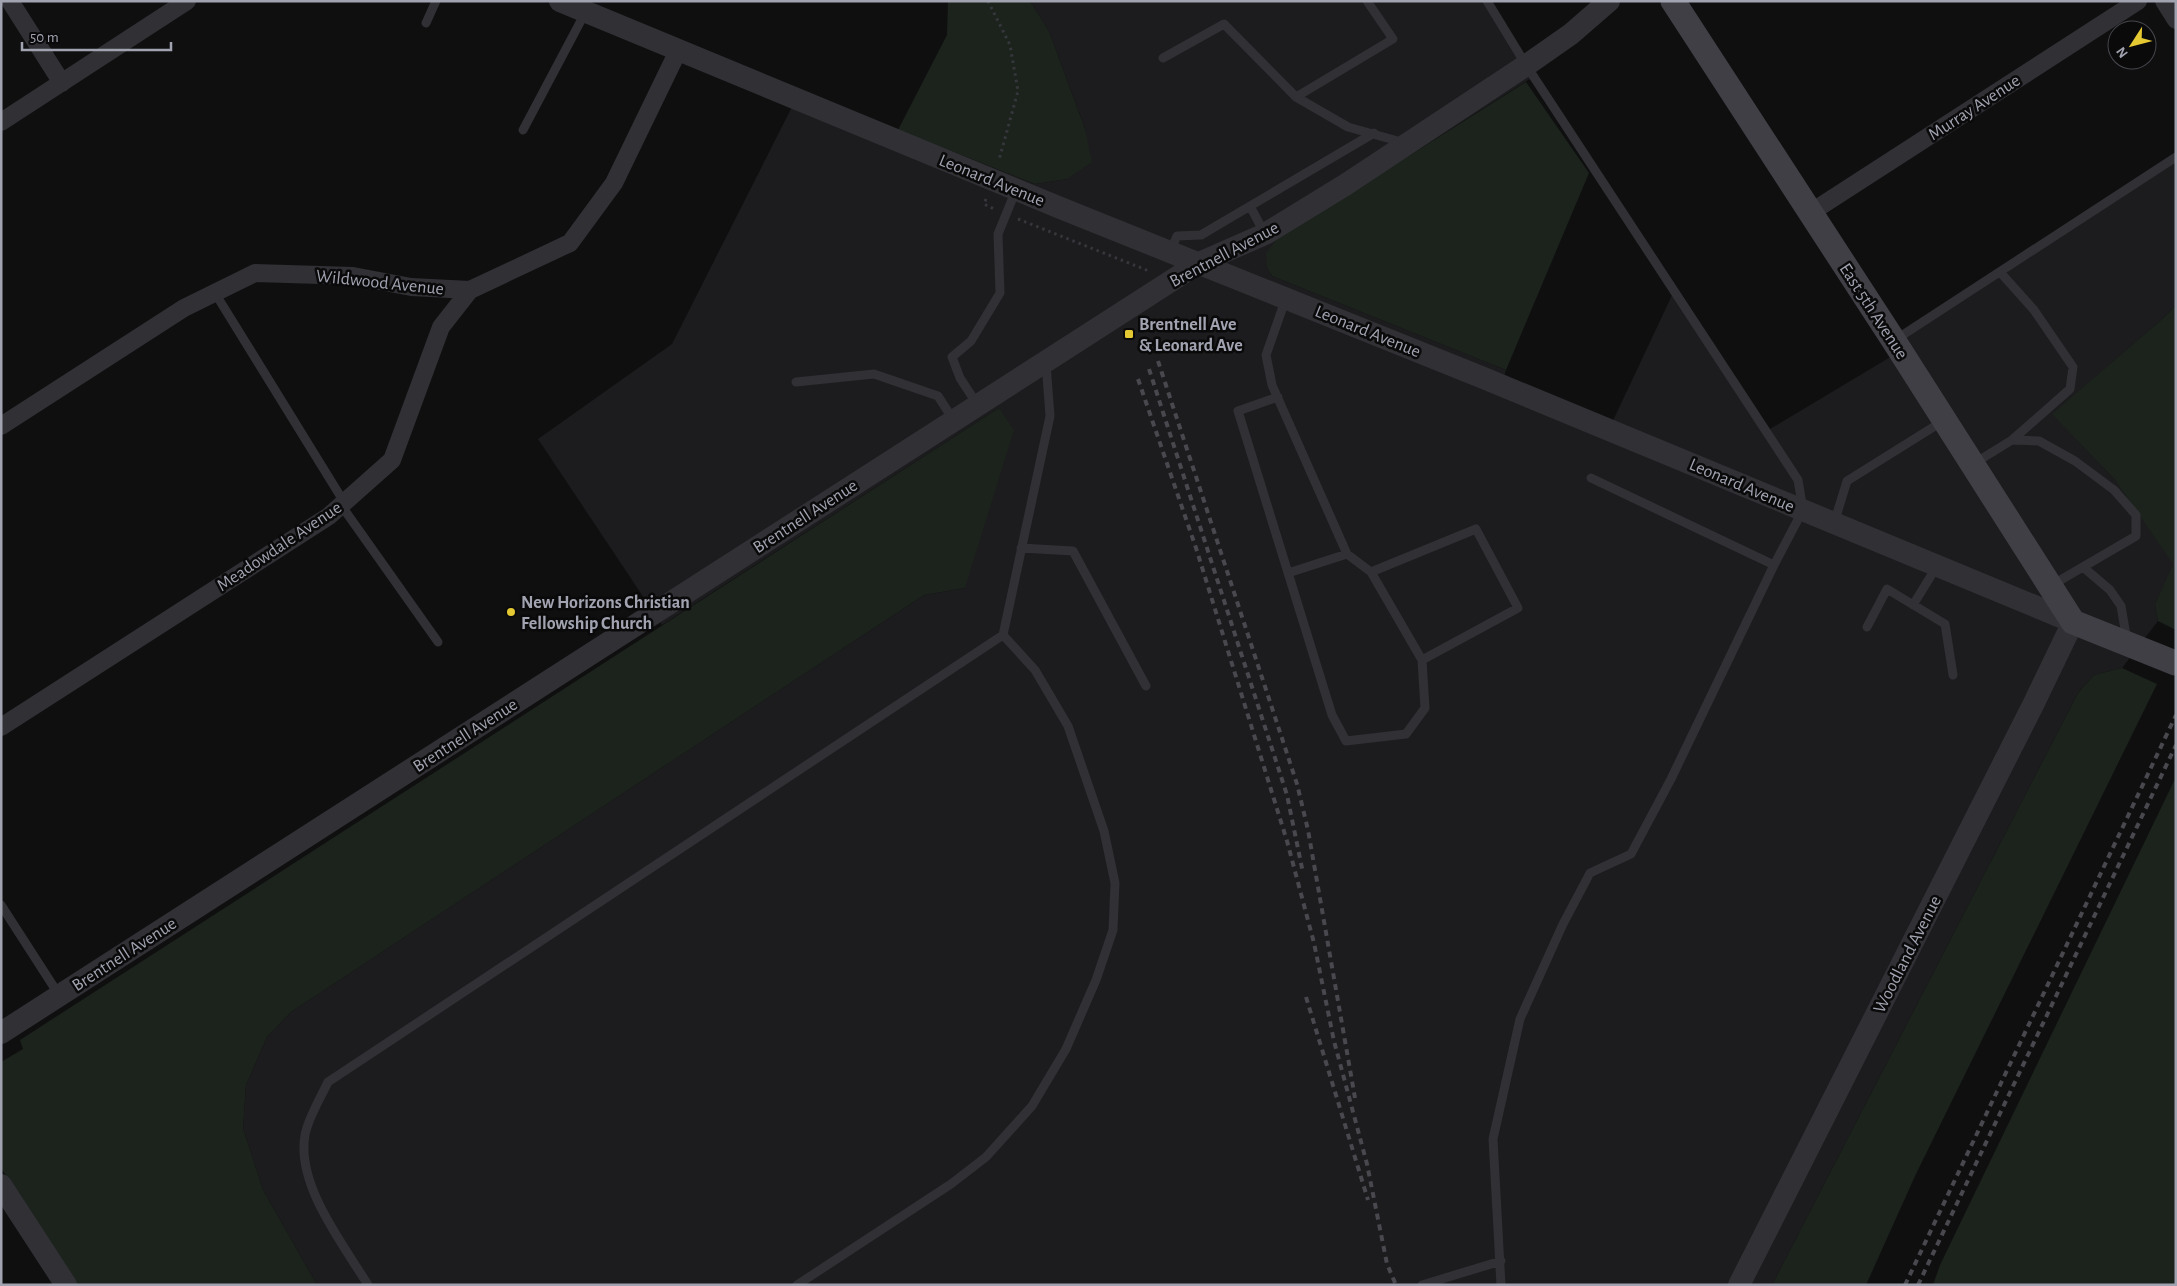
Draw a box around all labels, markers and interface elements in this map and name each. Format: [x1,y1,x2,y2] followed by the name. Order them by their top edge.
[22,20,171,52] scale bar
[2107,20,2157,70] north arrow
[30,30,59,45] text: 50 m
[2114,44,2131,60] text: N
[1925,72,2024,144] street label: Murray Avenue
[936,152,1047,210] street label: Leonard Avenue
[1167,219,1282,291] street label: Brentnell Avenue
[1836,260,1911,363] street label: East 5th Avenue
[315,267,445,299] street label: Wildwood Avenue
[1312,303,1423,361] street label: Leonard Avenue
[1139,316,1243,355] place label: Brentnell Ave & Leonard Ave
[1123,328,1135,340] marker: Brentnell Ave & Leonard Ave
[1686,456,1797,516] street label: Leonard Avenue
[750,476,861,557] street label: Brentnell Avenue
[214,499,345,595] street label: Meadowdale Avenue
[521,594,690,633] place label: New Horizons Christian Fellowship Church
[505,606,517,618] marker: New Horizons Christian Fellowship Church
[410,695,521,776] street label: Brentnell Avenue
[1871,893,1945,1016] street label: Woodland Avenue
[69,914,180,995] street label: Brentnell Avenue

